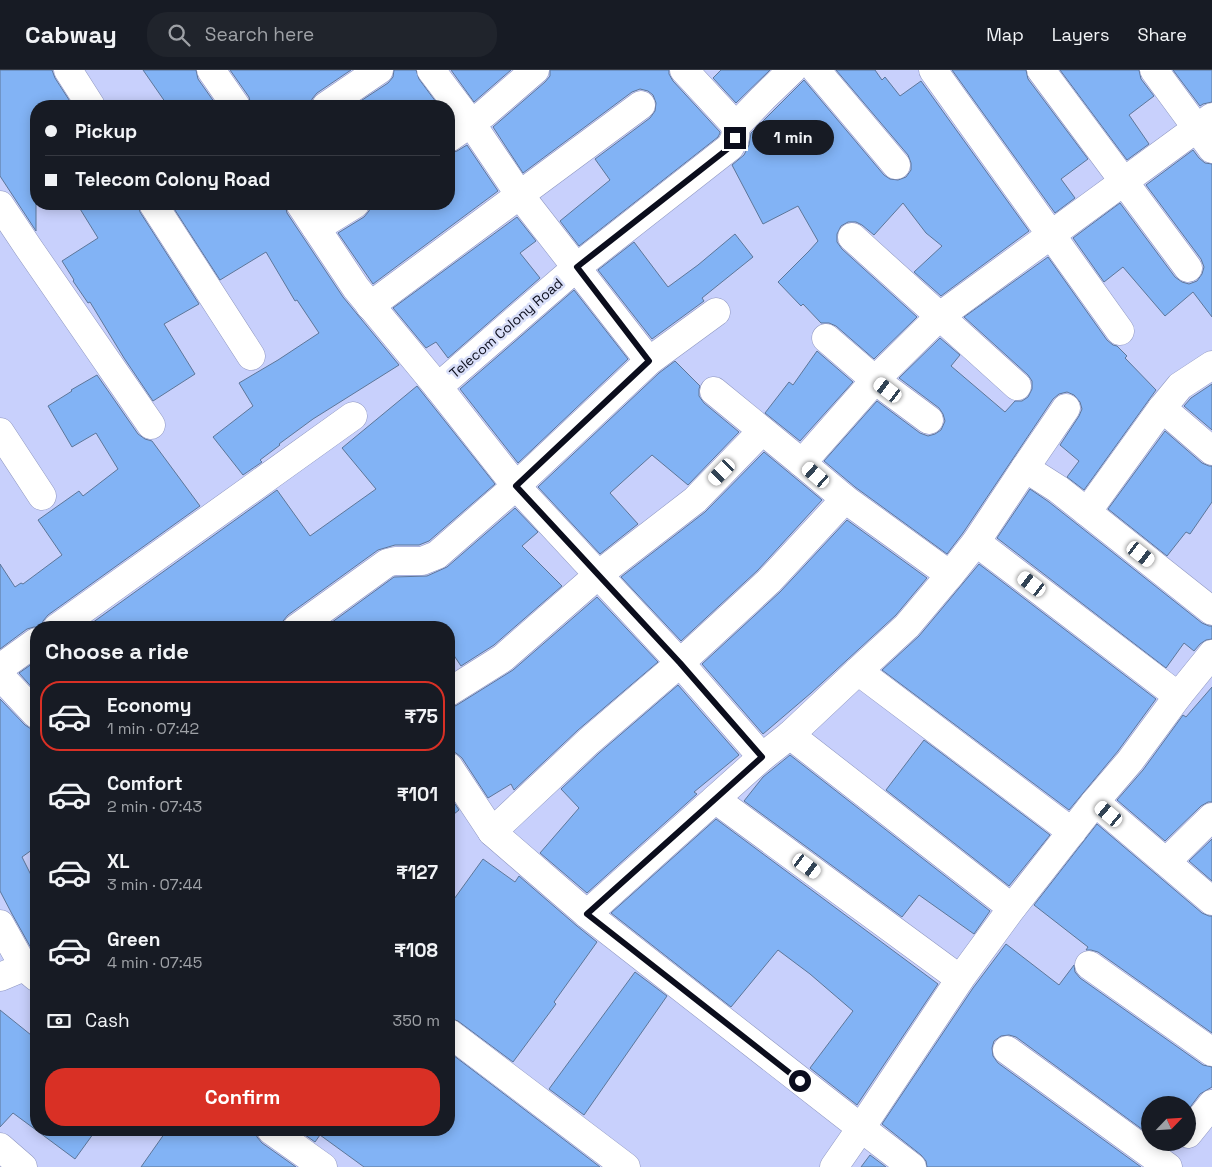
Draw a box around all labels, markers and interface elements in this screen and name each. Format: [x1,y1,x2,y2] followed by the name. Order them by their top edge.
[147,12,497,57] search box
[25,19,117,50] text: Cabway
[165,21,193,49] icon: search
[205,22,314,47] text: Search here
[986,23,1024,46] text: Map
[1052,23,1109,46] text: Layers
[1137,23,1187,46] text: Share
[75,119,137,144] text: Pickup
[752,120,835,156] callout: 1 min
[724,127,746,149] route end
[773,127,813,148] text: 1 min
[75,167,270,192] text: Telecom Colony Road
[446,274,566,382] street label: Telecom Colony Road
[871,375,904,405] car
[706,456,737,488] car
[799,459,832,491] car
[1124,539,1157,569] car
[1015,569,1048,599] car
[45,637,189,665] text: Choose a ride
[107,693,191,718] text: Economy
[47,694,92,739] icon: car
[404,704,438,729] text: ₹75
[107,718,199,739] text: 1 min · 07:42
[107,771,183,796] text: Comfort
[47,772,92,817] icon: car
[397,782,438,807] text: ₹101
[107,796,202,817] text: 2 min · 07:43
[1092,799,1125,829] car
[107,849,130,874] text: XL
[47,850,92,895] icon: car
[790,851,823,881] car
[396,860,438,885] text: ₹127
[107,874,203,895] text: 3 min · 07:44
[107,927,160,952] text: Green
[47,928,92,973] icon: car
[394,938,438,963] text: ₹108
[107,952,202,973] text: 4 min · 07:45
[45,1007,73,1035] icon: cash
[85,1008,130,1033] text: Cash
[393,1010,440,1031] text: 350 m
[45,1068,440,1126] button: Confirm
[789,1070,811,1092] route start
[1141,1096,1196,1151] north arrow
[1141,1096,1196,1151] map controls

